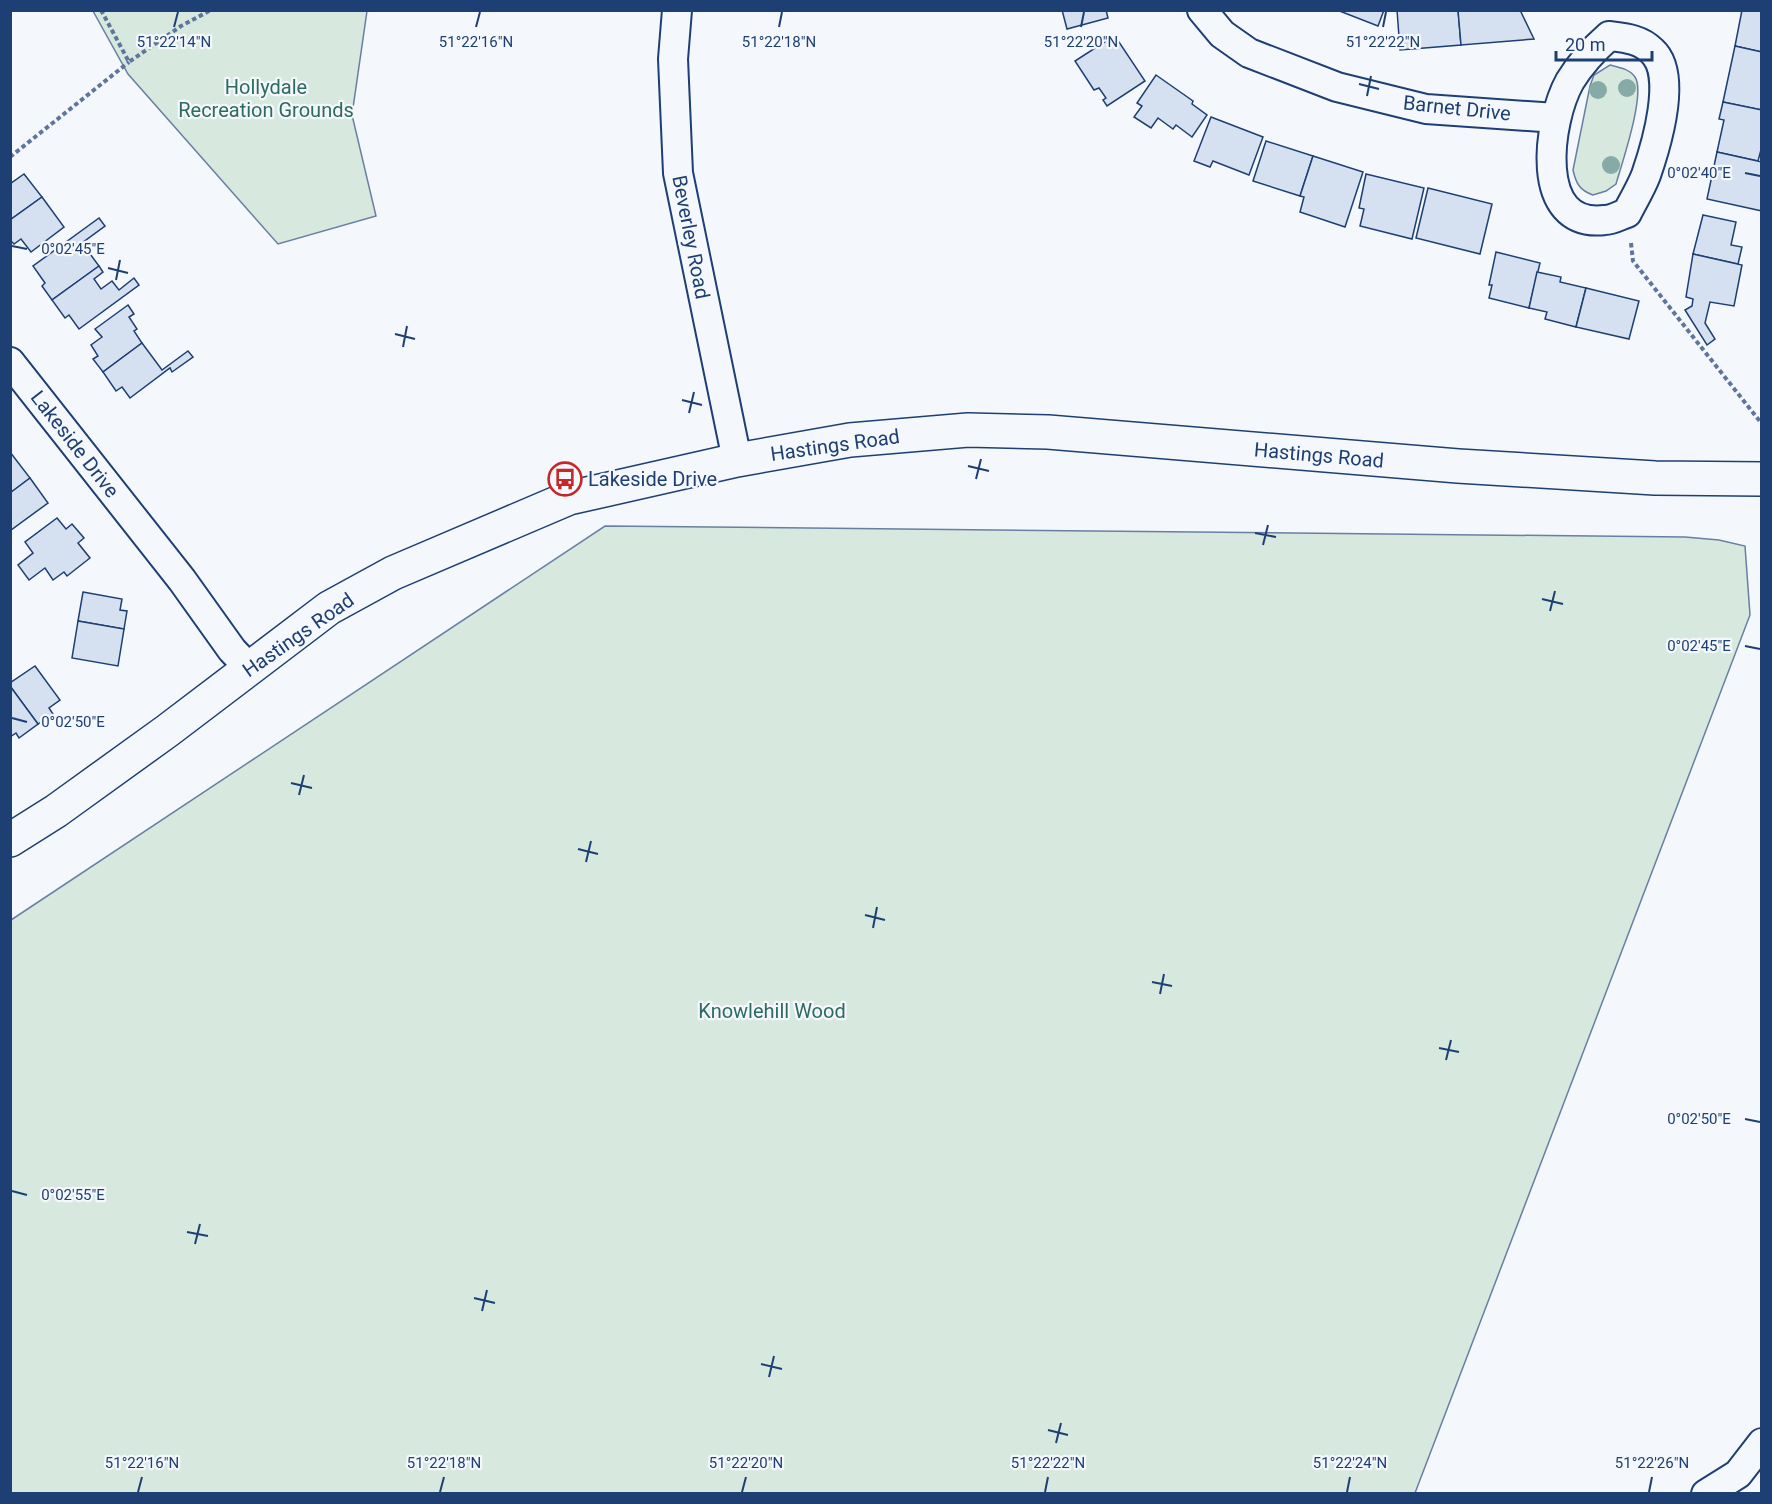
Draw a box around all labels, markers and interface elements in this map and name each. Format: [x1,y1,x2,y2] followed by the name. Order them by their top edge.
[1556,24,1652,62] scale bar
[137,33,211,51] text: 51°22'14"N
[439,33,513,51] text: 51°22'16"N
[742,33,816,51] text: 51°22'18"N
[1044,33,1118,51] text: 51°22'20"N
[1346,33,1420,51] text: 51°22'22"N
[1565,34,1605,55] text: 20 m
[178,75,354,122] park label: Hollydale Recreation Grounds
[1402,90,1512,126] street label: Barnet Drive
[1667,164,1731,182] text: 0°02'40"E
[667,173,715,301] street label: Beverley Road
[41,240,105,258] text: 0°02'45"E
[26,386,124,502] street label: Lakeside Drive
[769,424,901,466] street label: Hastings Road
[1253,437,1385,473] street label: Hastings Road
[547,461,583,497] bus stop icon: Lakeside Drive
[588,467,717,491] place label: Lakeside Drive
[238,588,358,682] street label: Hastings Road
[1667,637,1731,655] text: 0°02'45"E
[41,713,105,731] text: 0°02'50"E
[698,999,846,1023] park label: Knowlehill Wood
[1667,1110,1731,1128] text: 0°02'50"E
[41,1186,105,1204] text: 0°02'55"E
[105,1454,179,1472] text: 51°22'16"N
[407,1454,481,1472] text: 51°22'18"N
[709,1454,783,1472] text: 51°22'20"N
[1011,1454,1085,1472] text: 51°22'22"N
[1313,1454,1387,1472] text: 51°22'24"N
[1615,1454,1689,1472] text: 51°22'26"N

